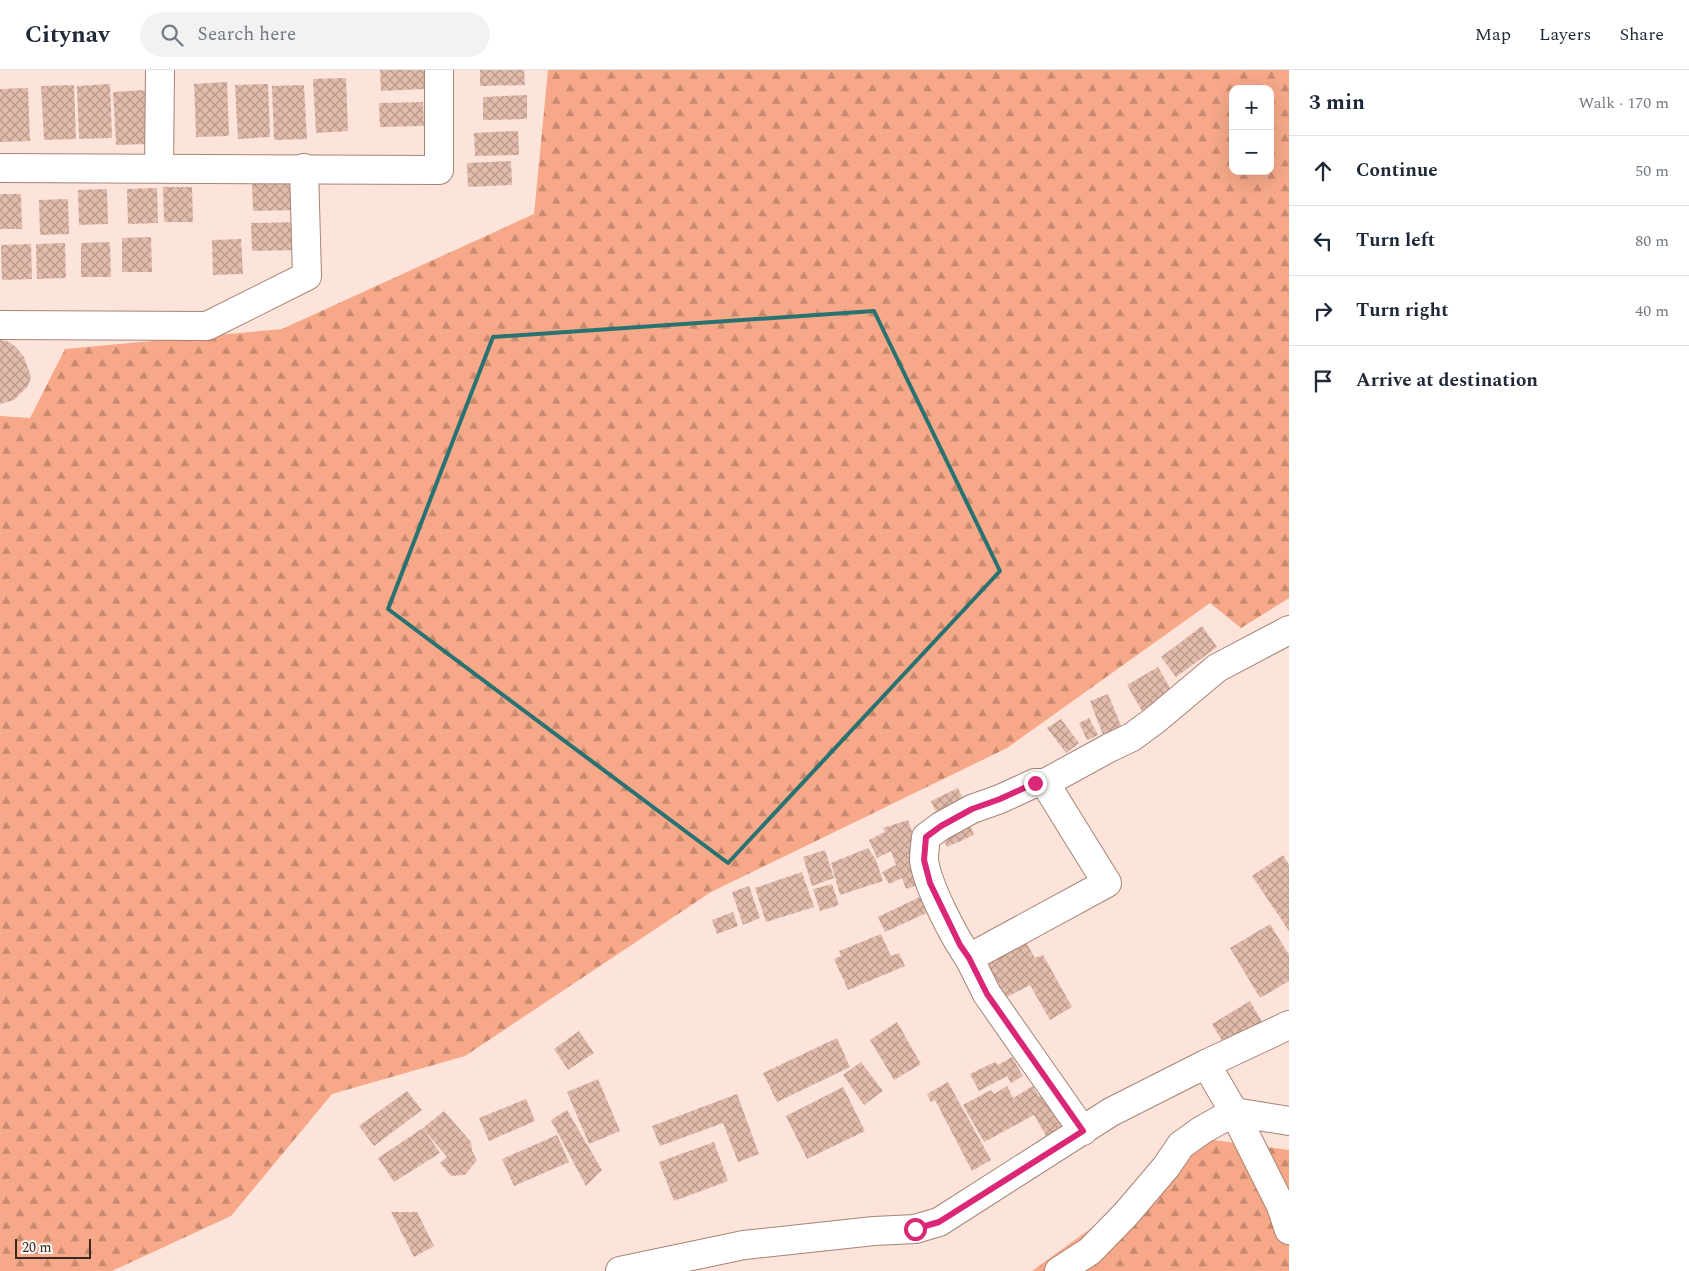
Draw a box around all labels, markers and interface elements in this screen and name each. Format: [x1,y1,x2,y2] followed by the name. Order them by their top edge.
[140,12,490,57] search box
[25,17,110,53] text: Citynav
[198,20,296,49] text: Search here
[158,21,186,49] icon: search
[1475,21,1511,48] text: Map
[1539,21,1591,48] text: Layers
[1619,21,1664,48] text: Share
[1229,85,1274,175] map controls
[1229,85,1274,130] button: +
[1309,87,1365,119] text: 3 min
[1578,91,1669,115] text: Walk · 170 m
[1229,130,1274,175] button: −
[1356,156,1438,185] text: Continue
[1309,157,1337,185] icon: ahead
[1635,159,1669,183] text: 50 m
[1356,226,1435,255] text: Turn left
[1309,227,1337,255] icon: left
[1635,229,1669,253] text: 80 m
[1356,296,1449,325] text: Turn right
[1309,297,1337,325] icon: right
[1635,299,1669,323] text: 40 m
[1356,366,1538,395] text: Arrive at destination
[1309,367,1337,395] icon: arrive
[1024,772,1047,795] route end
[904,1218,927,1241] route start
[15,1236,91,1259] scale bar
[22,1237,52,1258] text: 20 m

